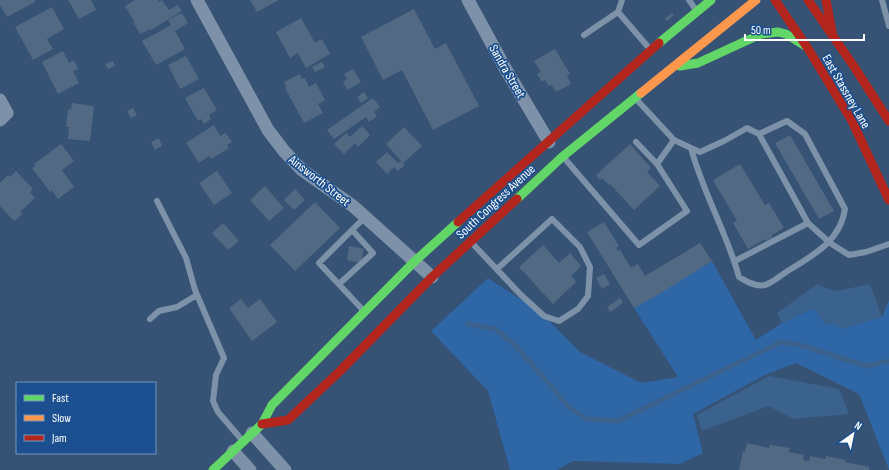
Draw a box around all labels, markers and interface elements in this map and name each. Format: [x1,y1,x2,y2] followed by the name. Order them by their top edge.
[745,16,864,42] scale bar
[751,23,771,38] text: 50 m
[485,42,529,101] street label: Sandra Street
[818,52,874,131] street label: East Stassney Lane
[285,151,353,210] street label: Ainsworth Street
[453,161,538,242] street label: South Congress Avenue
[16,382,156,454] legend
[52,391,69,406] text: Fast
[52,411,71,426] text: Slow
[833,414,873,454] north arrow
[852,419,864,433] text: N
[51,431,67,446] text: Jam

